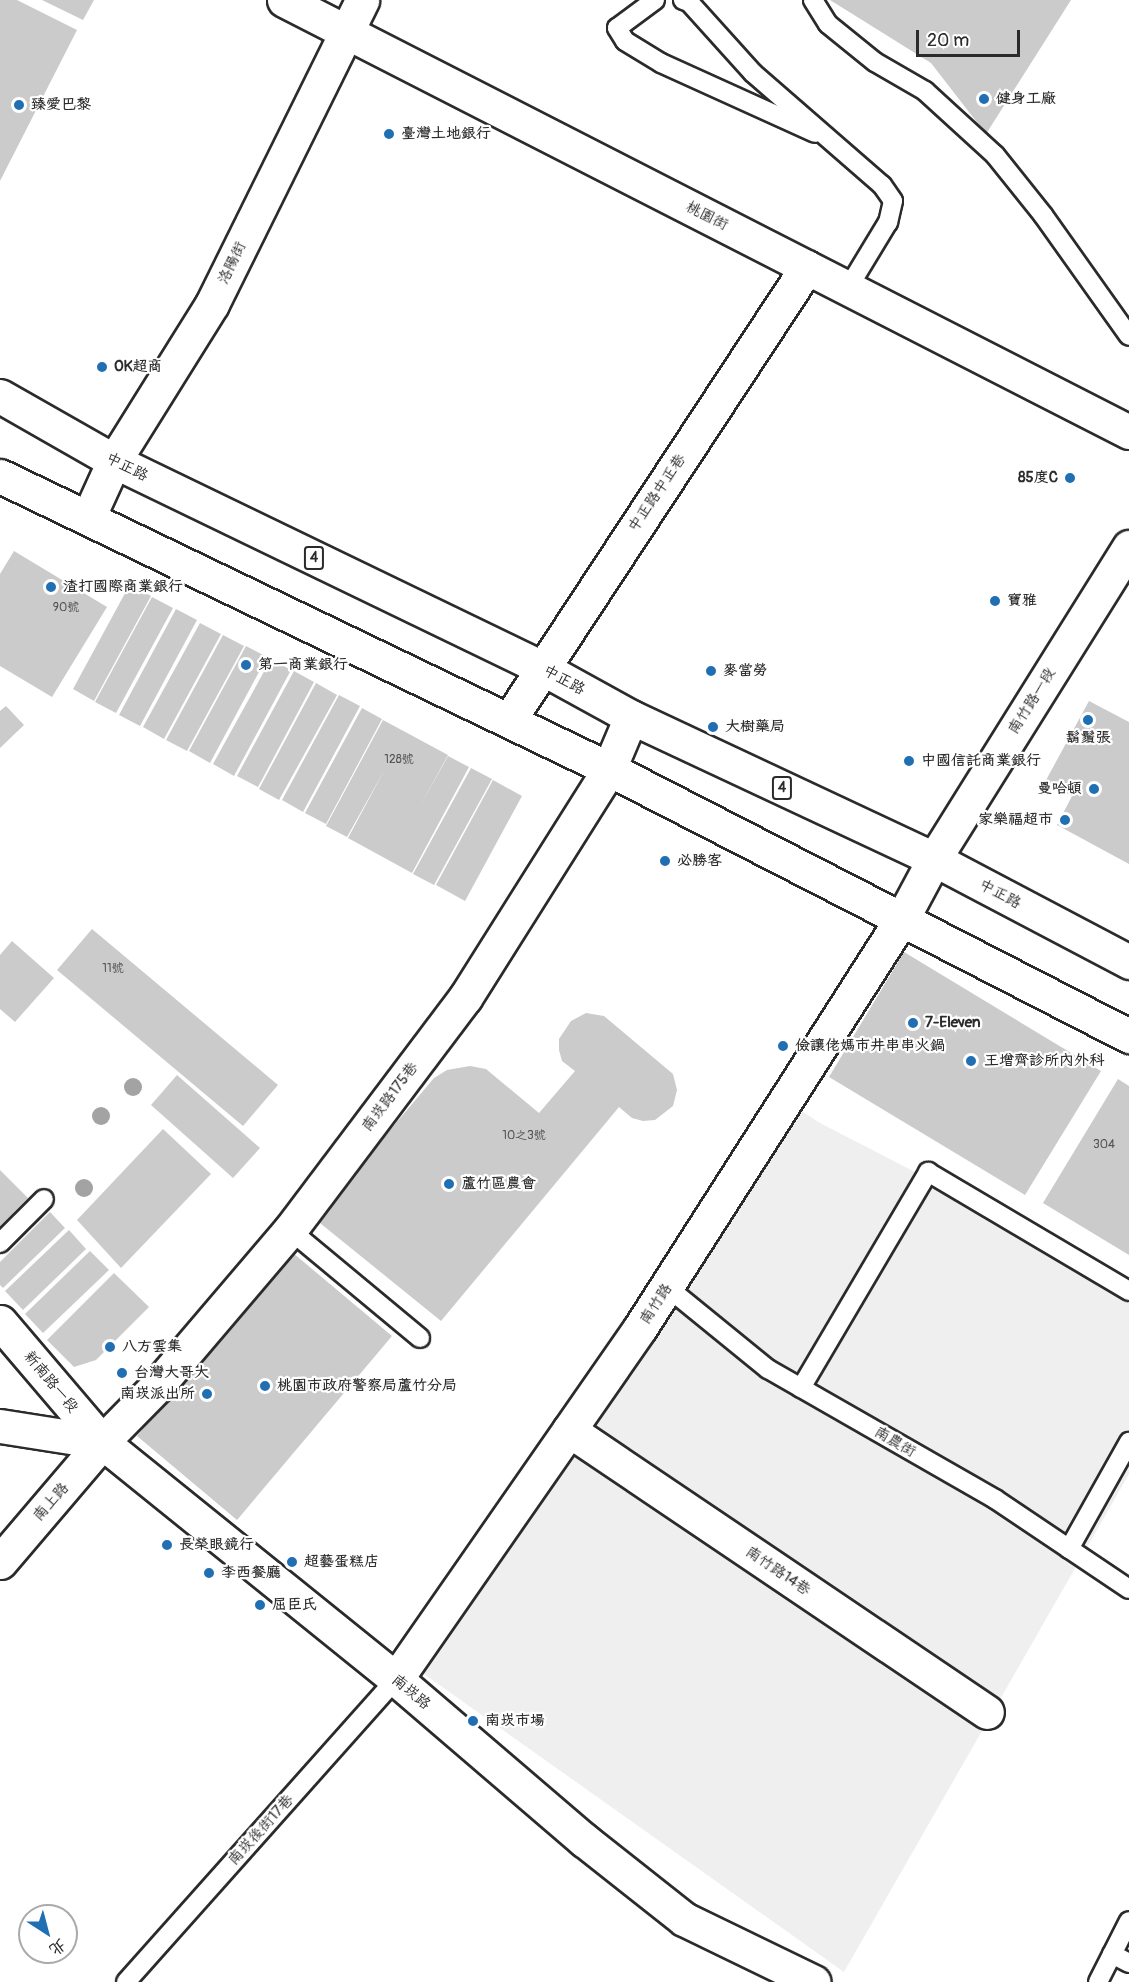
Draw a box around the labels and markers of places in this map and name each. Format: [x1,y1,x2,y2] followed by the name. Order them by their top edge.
[996,90,1056,108] place label: 健身工廠
[977,92,991,106] marker: 健身工廠
[31,96,91,114] place label: 臻愛巴黎
[12,98,26,112] marker: 臻愛巴黎
[401,125,491,143] place label: 臺灣土地銀行
[382,127,396,141] marker: 臺灣土地銀行
[114,358,163,376] place label: OK超商
[95,360,109,374] marker: OK超商
[1018,469,1058,487] place label: 85度C
[1063,471,1077,485] marker: 85度C
[63,578,183,596] place label: 渣打國際商業銀行
[44,580,58,594] marker: 渣打國際商業銀行
[1007,592,1037,610] place label: 寶雅
[988,594,1002,608] marker: 寶雅
[258,656,348,674] place label: 第一商業銀行
[239,658,253,672] marker: 第一商業銀行
[723,662,768,680] place label: 麥當勞
[704,664,718,678] marker: 麥當勞
[1081,713,1095,727] marker: 鬍鬚張
[725,718,785,736] place label: 大樹藥局
[706,720,720,734] marker: 大樹藥局
[1066,729,1110,747] place label: 鬍鬚張
[921,752,1041,770] place label: 中國信託商業銀行
[902,754,916,768] marker: 中國信託商業銀行
[1037,780,1082,798] place label: 曼哈頓
[1087,782,1101,796] marker: 曼哈頓
[978,811,1053,829] place label: 家樂福超市
[1058,813,1072,827] marker: 家樂福超市
[677,852,722,870] place label: 必勝客
[658,854,672,868] marker: 必勝客
[925,1014,980,1032] place label: 7-Eleven
[906,1016,920,1030] marker: 7-Eleven
[795,1037,945,1055] place label: 儉讓佬媽市井串串火鍋
[776,1039,790,1053] marker: 儉讓佬媽市井串串火鍋
[962,1052,980,1070] marker: 王增齊診所內外科
[984,1052,1104,1070] place label: 王增齊診所內外科
[461,1175,536,1193] place label: 蘆竹區農會
[442,1177,456,1191] marker: 蘆竹區農會
[122,1338,182,1356] place label: 八方雲集
[103,1340,117,1354] marker: 八方雲集
[134,1364,209,1382] place label: 台灣大哥大
[115,1366,129,1380] marker: 台灣大哥大
[277,1377,457,1395] place label: 桃園市政府警察局蘆竹分局
[258,1379,272,1393] marker: 桃園市政府警察局蘆竹分局
[120,1385,195,1403] place label: 南崁派出所
[200,1387,214,1401] marker: 南崁派出所
[179,1536,254,1554] place label: 長榮眼鏡行
[160,1538,174,1552] marker: 長榮眼鏡行
[304,1553,379,1571] place label: 超藝蛋糕店
[285,1555,299,1569] marker: 超藝蛋糕店
[221,1564,281,1582] place label: 李西餐廳
[202,1566,216,1580] marker: 李西餐廳
[272,1596,317,1614] place label: 屈臣氏
[253,1598,267,1612] marker: 屈臣氏
[485,1712,545,1730] place label: 南崁市場
[466,1714,480,1728] marker: 南崁市場

